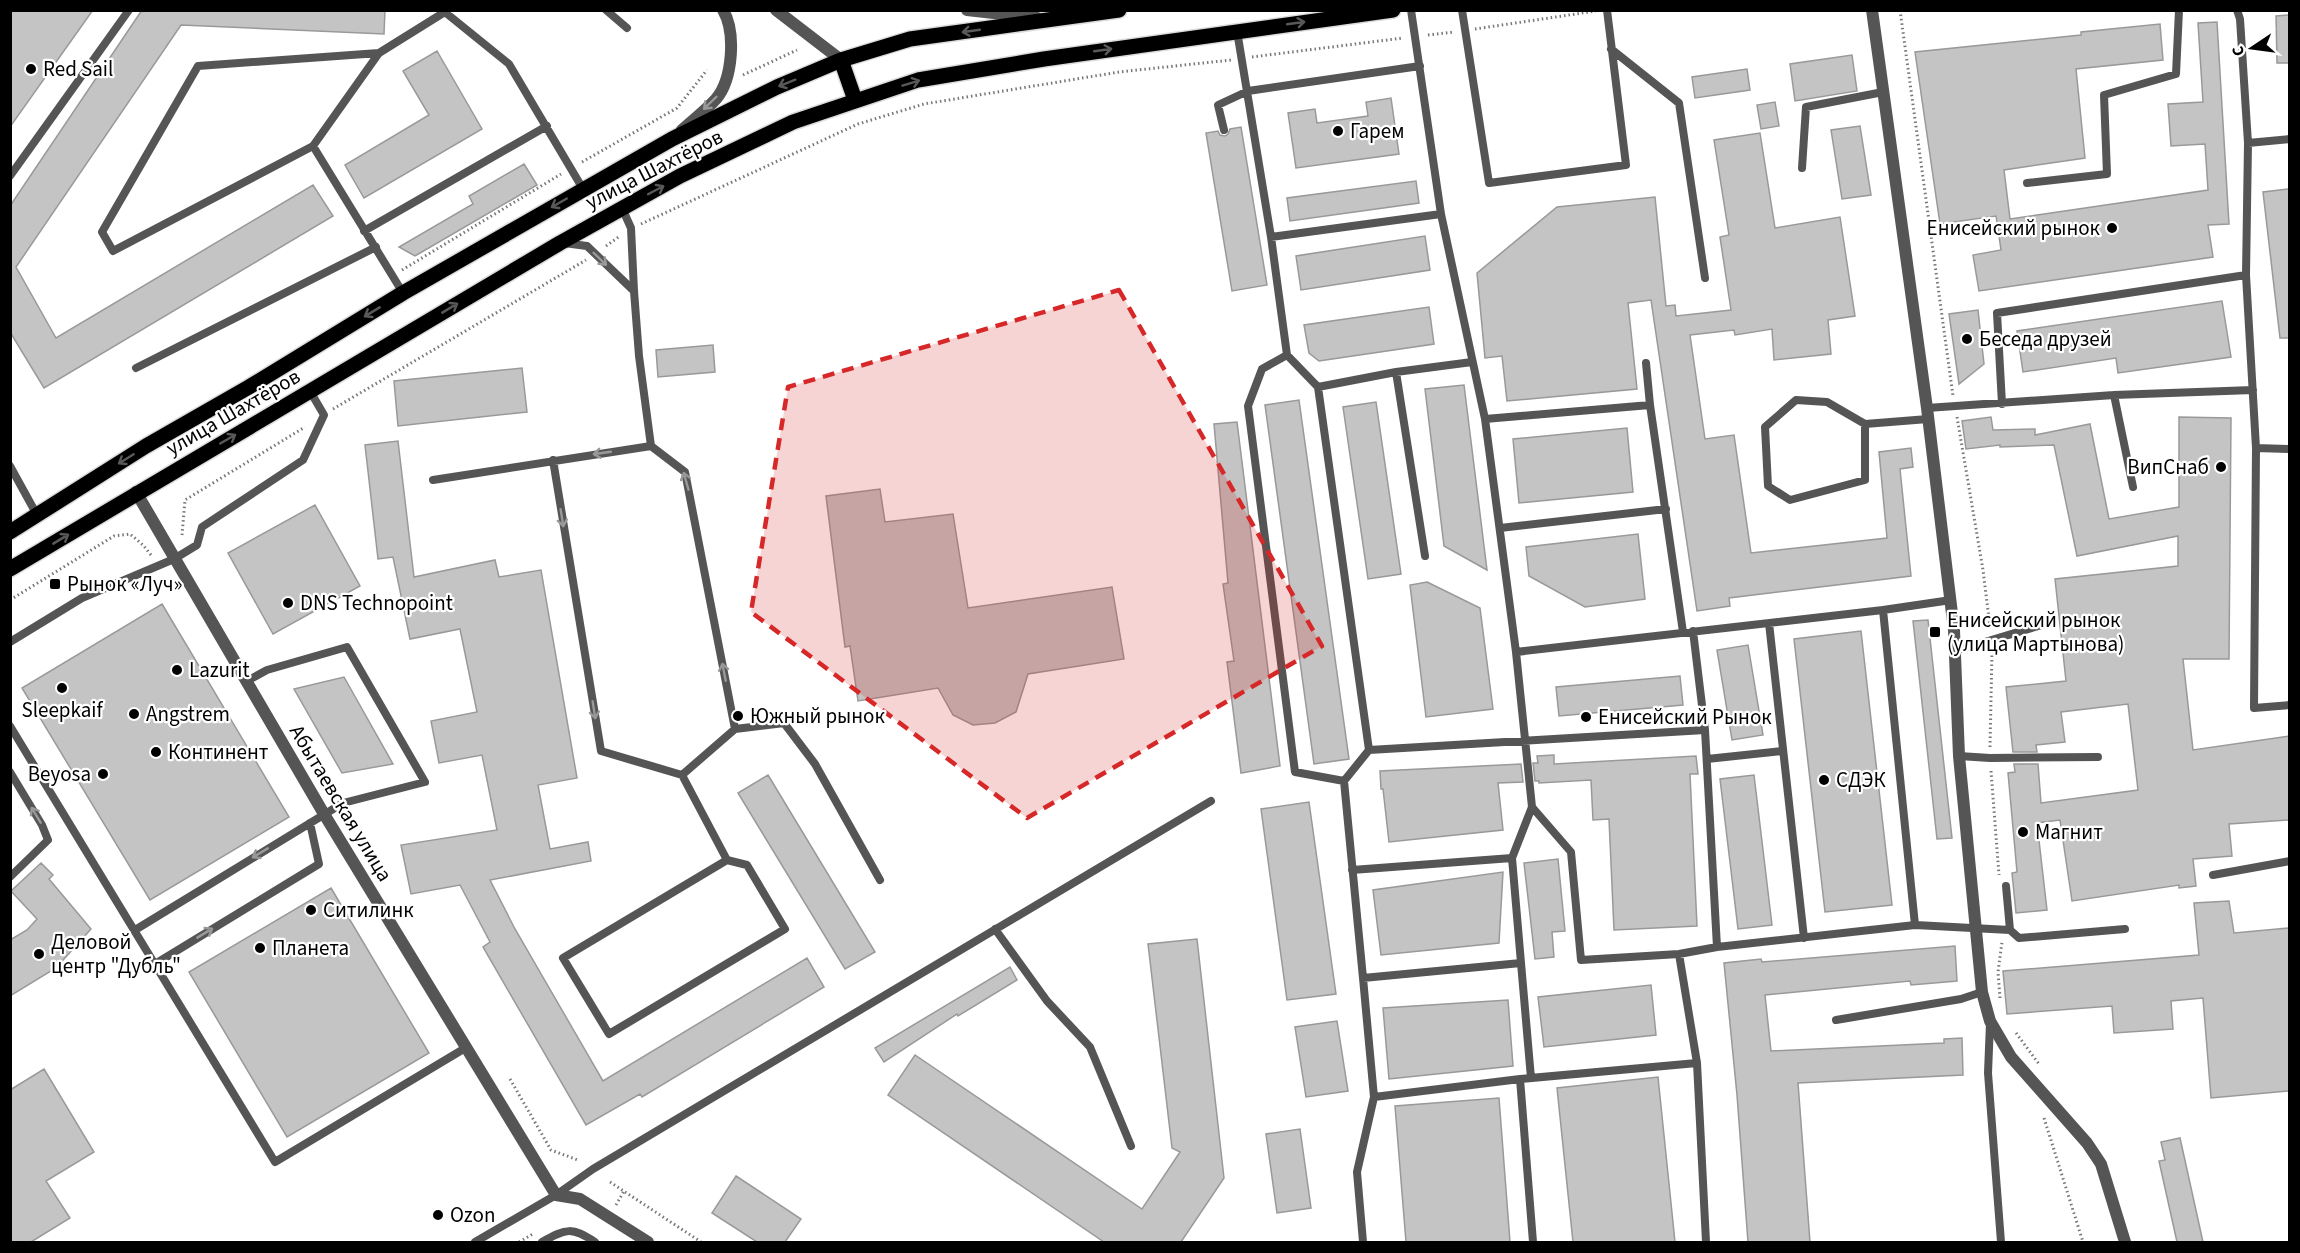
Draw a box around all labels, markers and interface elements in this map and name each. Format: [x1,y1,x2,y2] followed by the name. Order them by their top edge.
[1286,18,1306,29] one-way arrow
[2222,18,2282,78] north arrow
[962,25,981,36] one-way arrow
[2227,44,2250,58] text: С
[1093,45,1113,56] one-way arrow
[43,54,113,84] place label: Red Sail
[24,62,38,76] marker: Red Sail
[901,76,920,87] one-way arrow
[778,78,797,89] one-way arrow
[703,96,718,111] one-way arrow
[1350,116,1404,146] place label: Гарем
[580,121,728,217] street label: улица Шахтёров
[1331,124,1345,138] marker: Гарем
[646,183,664,195] one-way arrow
[551,197,568,209] one-way arrow
[1927,213,2101,243] place label: Енисейский рынок
[2105,221,2119,235] marker: Енисейский рынок
[592,252,607,267] one-way arrow
[441,301,458,313] one-way arrow
[364,306,381,318] one-way arrow
[1979,324,2112,354] place label: Беседа друзей
[1960,332,1974,346] marker: Беседа друзей
[160,361,306,463] street label: улица Шахтёров
[219,433,237,444] one-way arrow
[593,448,613,459] one-way arrow
[2127,452,2209,482] place label: ВипСнаб
[118,453,135,465] one-way arrow
[2214,460,2228,474] marker: ВипСнаб
[680,471,691,490] one-way arrow
[557,507,568,527] one-way arrow
[52,532,69,544] one-way arrow
[67,569,183,599] place label: Рынок «Луч»
[48,577,62,591] marker: Рынок «Луч»
[300,588,453,618] place label: DNS Technopoint
[281,596,295,610] marker: DNS Technopoint
[1947,605,2124,659] place label: Енисейский рынок (улица Мартынова)
[1928,625,1942,639] marker: Енисейский рынок (улица Мартынова)
[189,655,249,685] place label: Lazurit
[718,662,729,682] one-way arrow
[170,663,184,677] marker: Lazurit
[55,681,69,695] marker: Sleepkaif
[21,695,103,725] place label: Sleepkaif
[146,699,230,729] place label: Angstrem
[589,700,600,720] one-way arrow
[750,701,885,731] place label: Южный рынок
[1598,702,1772,732] place label: Енисейский Рынок
[127,707,141,721] marker: Angstrem
[731,709,745,723] marker: Южный рынок
[1579,710,1593,724] marker: Енисейский Рынок
[282,719,400,887] street label: Абытаевская улица
[168,737,269,767] place label: Континент
[149,745,163,759] marker: Континент
[28,759,91,789] place label: Beyosa
[1836,765,1886,795] place label: СДЭК
[96,767,110,781] marker: Beyosa
[1817,773,1831,787] marker: СДЭК
[30,807,42,824] one-way arrow
[2035,817,2103,847] place label: Магнит
[2016,825,2030,839] marker: Магнит
[252,848,269,860] one-way arrow
[323,895,414,925] place label: Ситилинк
[304,903,318,917] marker: Ситилинк
[51,927,181,981] place label: Деловой центр "Дубль"
[196,927,213,939] one-way arrow
[272,933,349,963] place label: Планета
[253,941,267,955] marker: Планета
[32,947,46,961] marker: Деловой центр "Дубль"
[450,1200,495,1230] place label: Ozon
[431,1208,445,1222] marker: Ozon

